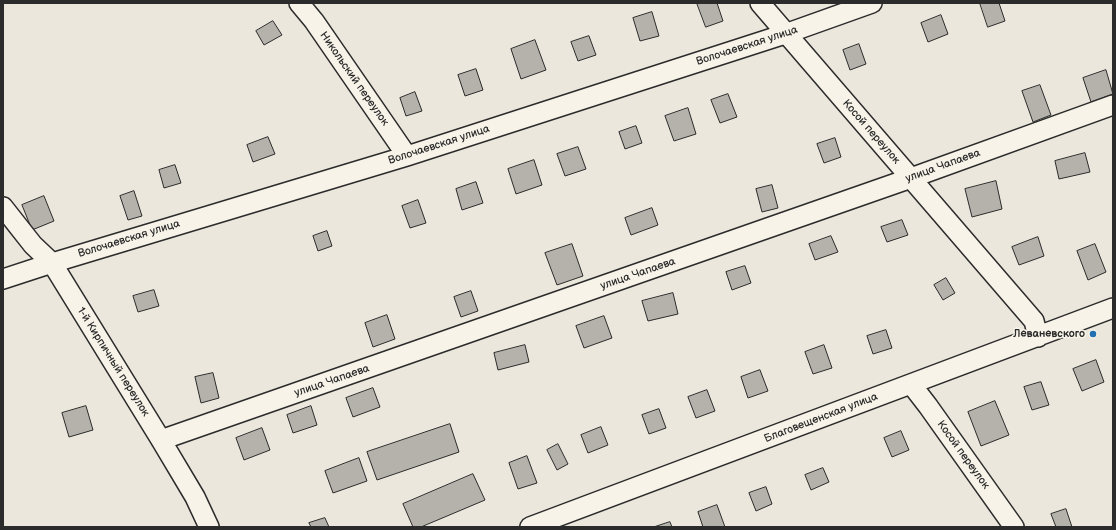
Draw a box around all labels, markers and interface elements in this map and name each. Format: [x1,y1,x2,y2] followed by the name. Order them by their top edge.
[695,23,799,69] street label: Волочаевская улица
[317,29,391,129] street label: Никольский переулок
[839,97,903,167] street label: Косой переулок
[387,122,491,168] street label: Волочаевская улица
[904,146,982,186] street label: улица Чапаева
[77,217,181,261] street label: Волочаевская улица
[599,255,677,293] street label: улица Чапаева
[74,305,152,419] street label: 1-й Кирпичный переулок
[1013,327,1085,341] place label: Леваневского
[1088,329,1098,339] marker: Леваневского
[293,362,371,400] street label: улица Чапаева
[762,390,880,446] street label: Благовещенская улица
[934,418,992,492] street label: Косой переулок

